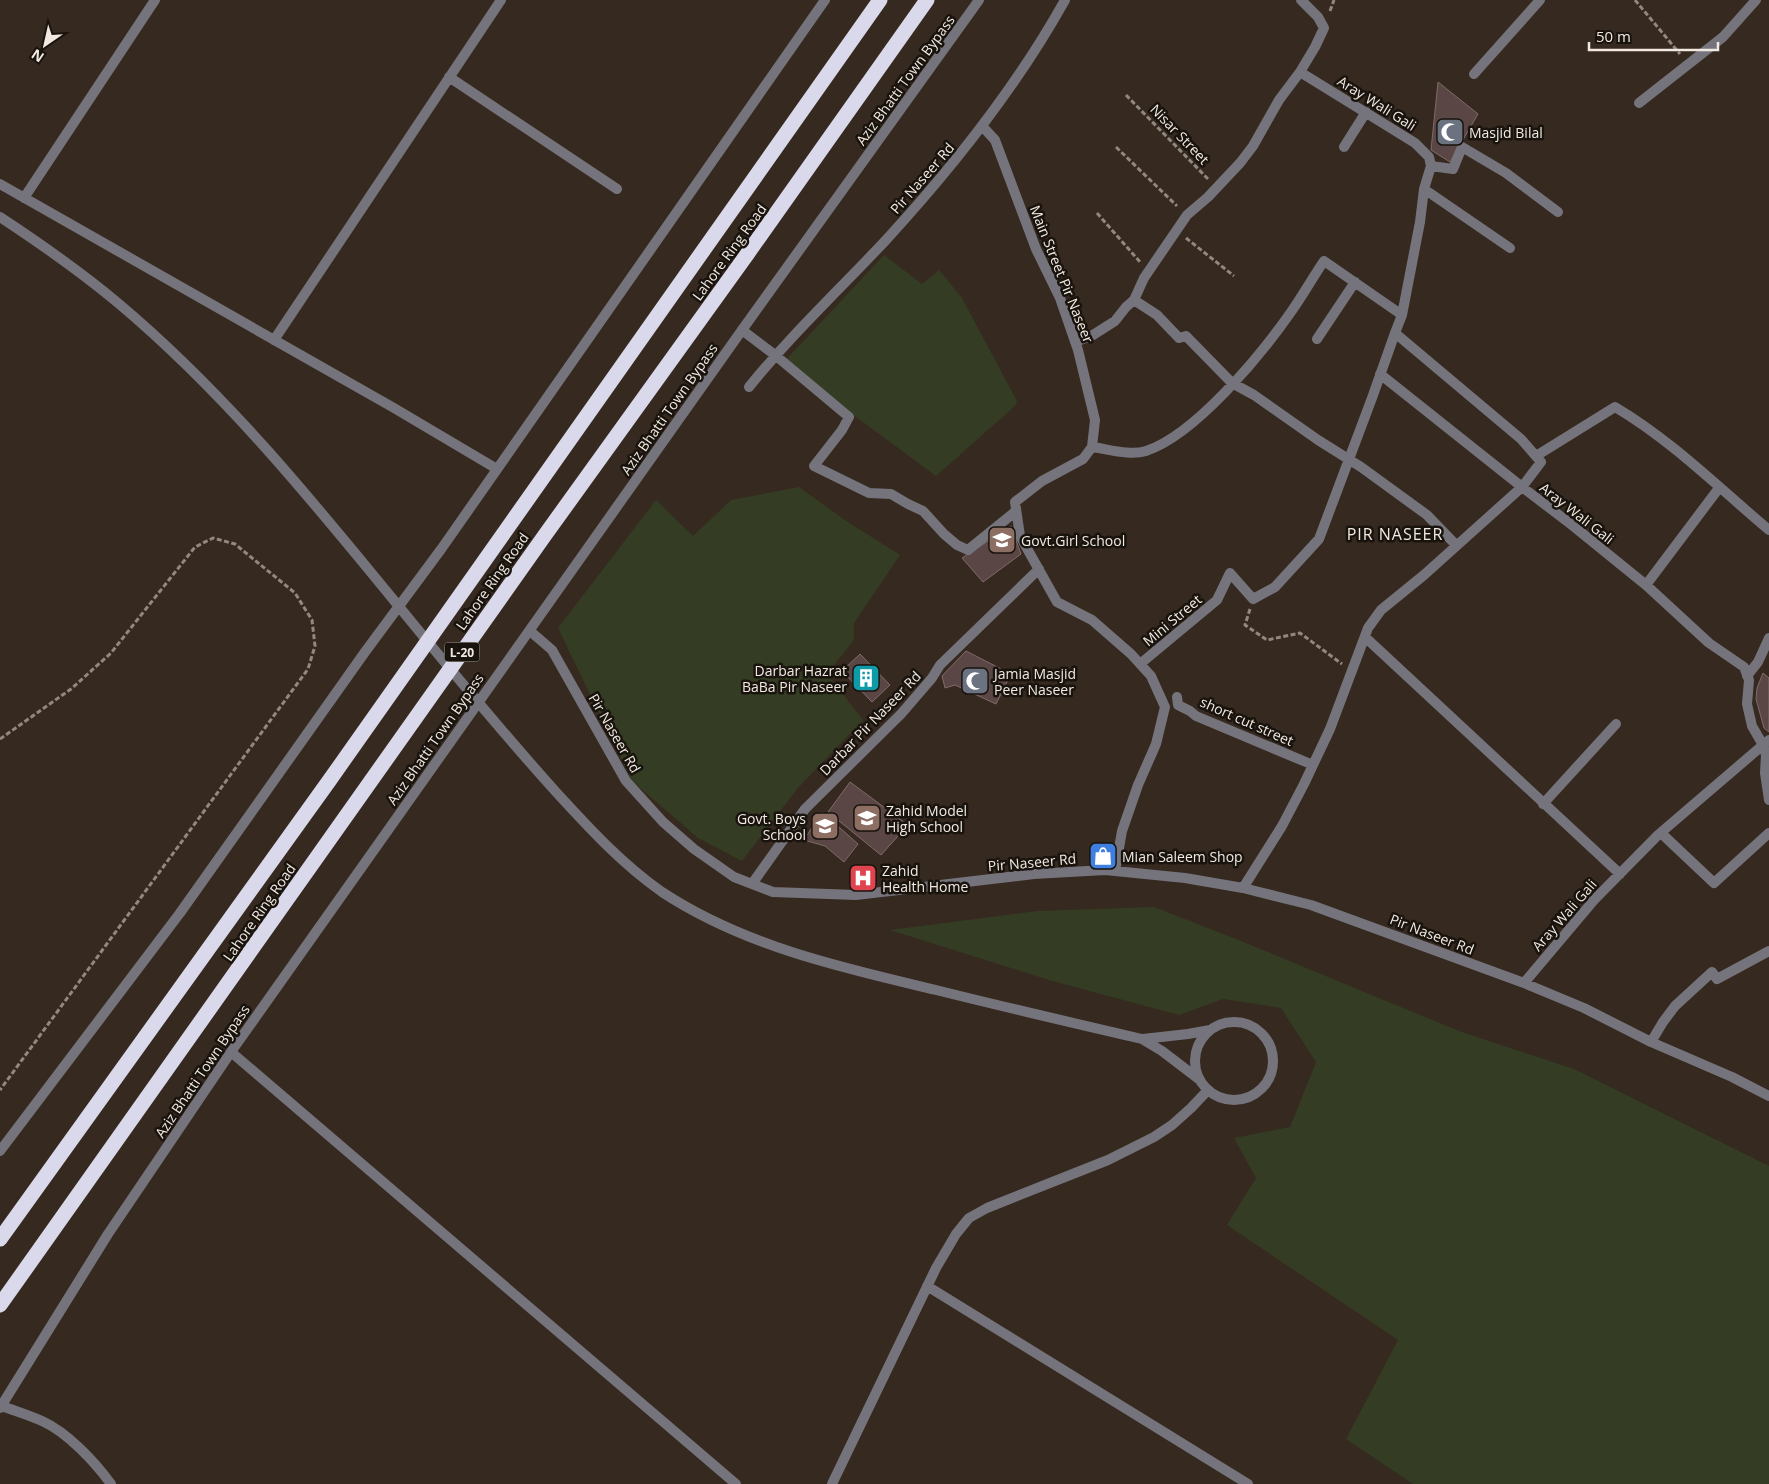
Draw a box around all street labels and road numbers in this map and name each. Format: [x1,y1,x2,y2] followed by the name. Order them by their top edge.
[851,11,959,149] street label: Aziz Bhatti Town Bypass
[1334,71,1420,135] street label: Aray Wali Gali
[1146,100,1214,168] street label: Nisar Street
[886,138,958,218] street label: Pir Naseer Rd
[688,200,770,304] street label: Lahore Ring Road
[1026,202,1098,346] street label: Main Street Pir Naseer
[616,339,722,479] street label: Aziz Bhatti Town Bypass
[1536,478,1618,548] street label: Aray Wali Gali
[451,529,533,633] street label: Lahore Ring Road
[1139,590,1205,650] street label: Mini Street
[444,642,480,662] road number: L-20
[815,667,925,779] street label: Darbar Pir Naseer Rd
[382,669,488,809] street label: Aziz Bhatti Town Bypass
[585,690,645,776] street label: Pir Naseer Rd
[1197,692,1297,750] street label: short cut street
[987,849,1077,875] street label: Pir Naseer Rd
[218,860,300,964] street label: Lahore Ring Road
[1527,875,1601,955] street label: Aray Wali Gali
[1387,909,1477,959] street label: Pir Naseer Rd
[150,1000,254,1141] street label: Aziz Bhatti Town Bypass

